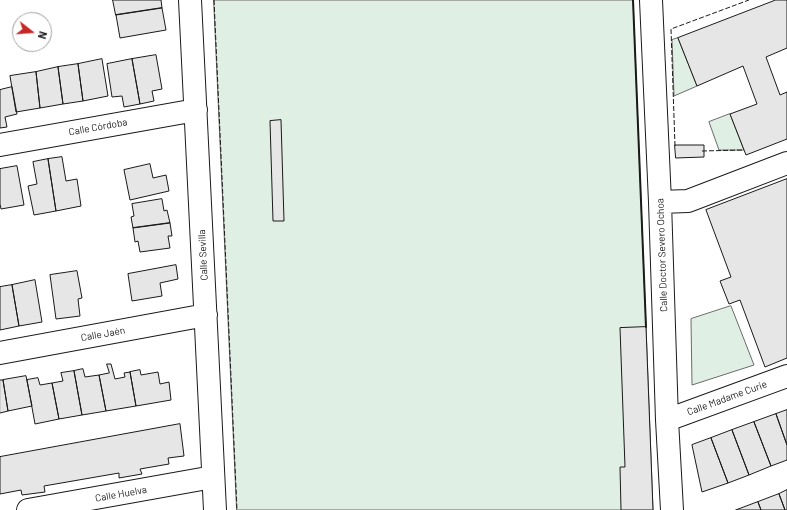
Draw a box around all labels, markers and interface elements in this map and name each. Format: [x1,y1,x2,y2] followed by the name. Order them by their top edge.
[12,12,52,52] north arrow
[36,30,50,41] text: N
[68,116,128,138] street label: Calle Córdoba
[654,198,670,312] street label: Calle Doctor Severo Ochoa
[196,229,210,281] street label: Calle Sevilla
[80,324,126,344] street label: Calle Jaén
[685,378,769,418] street label: Calle Madame Curie
[94,484,148,504] street label: Calle Huelva

